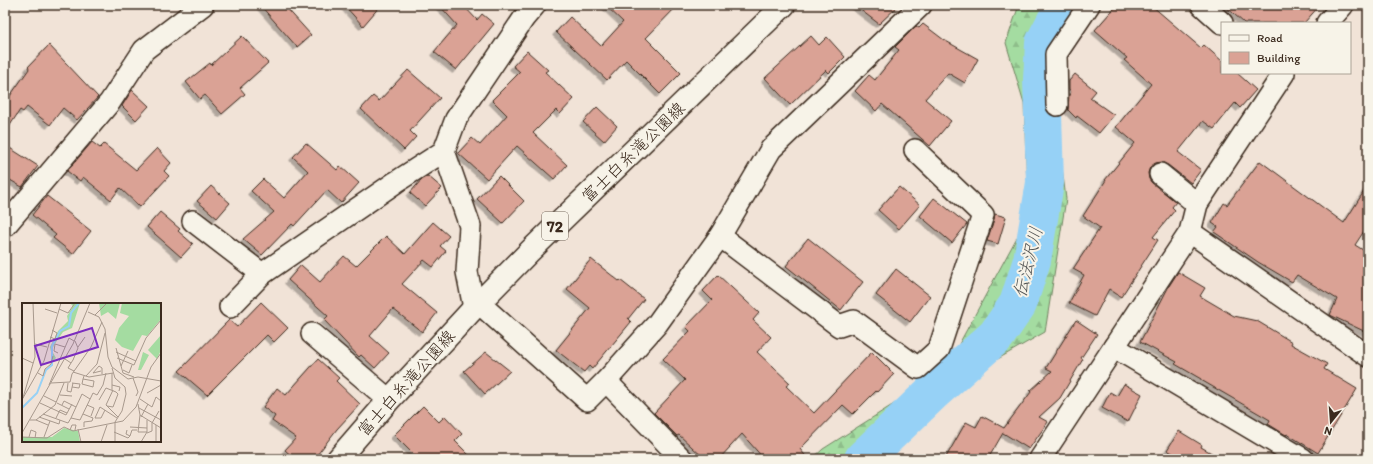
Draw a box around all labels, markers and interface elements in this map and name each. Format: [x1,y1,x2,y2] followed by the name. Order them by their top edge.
[1221,22,1351,74] legend
[1257,31,1283,45] text: Road
[1257,51,1301,65] text: Building
[577,98,689,206] street label: 富士白糸滝公園線
[542,212,568,240] road number: 72
[1009,224,1047,300] water label: 伝法沢川
[22,303,161,442] inset map
[353,326,459,440] street label: 富士白糸滝公園線
[1311,402,1351,442] north arrow
[1323,424,1334,438] text: N

